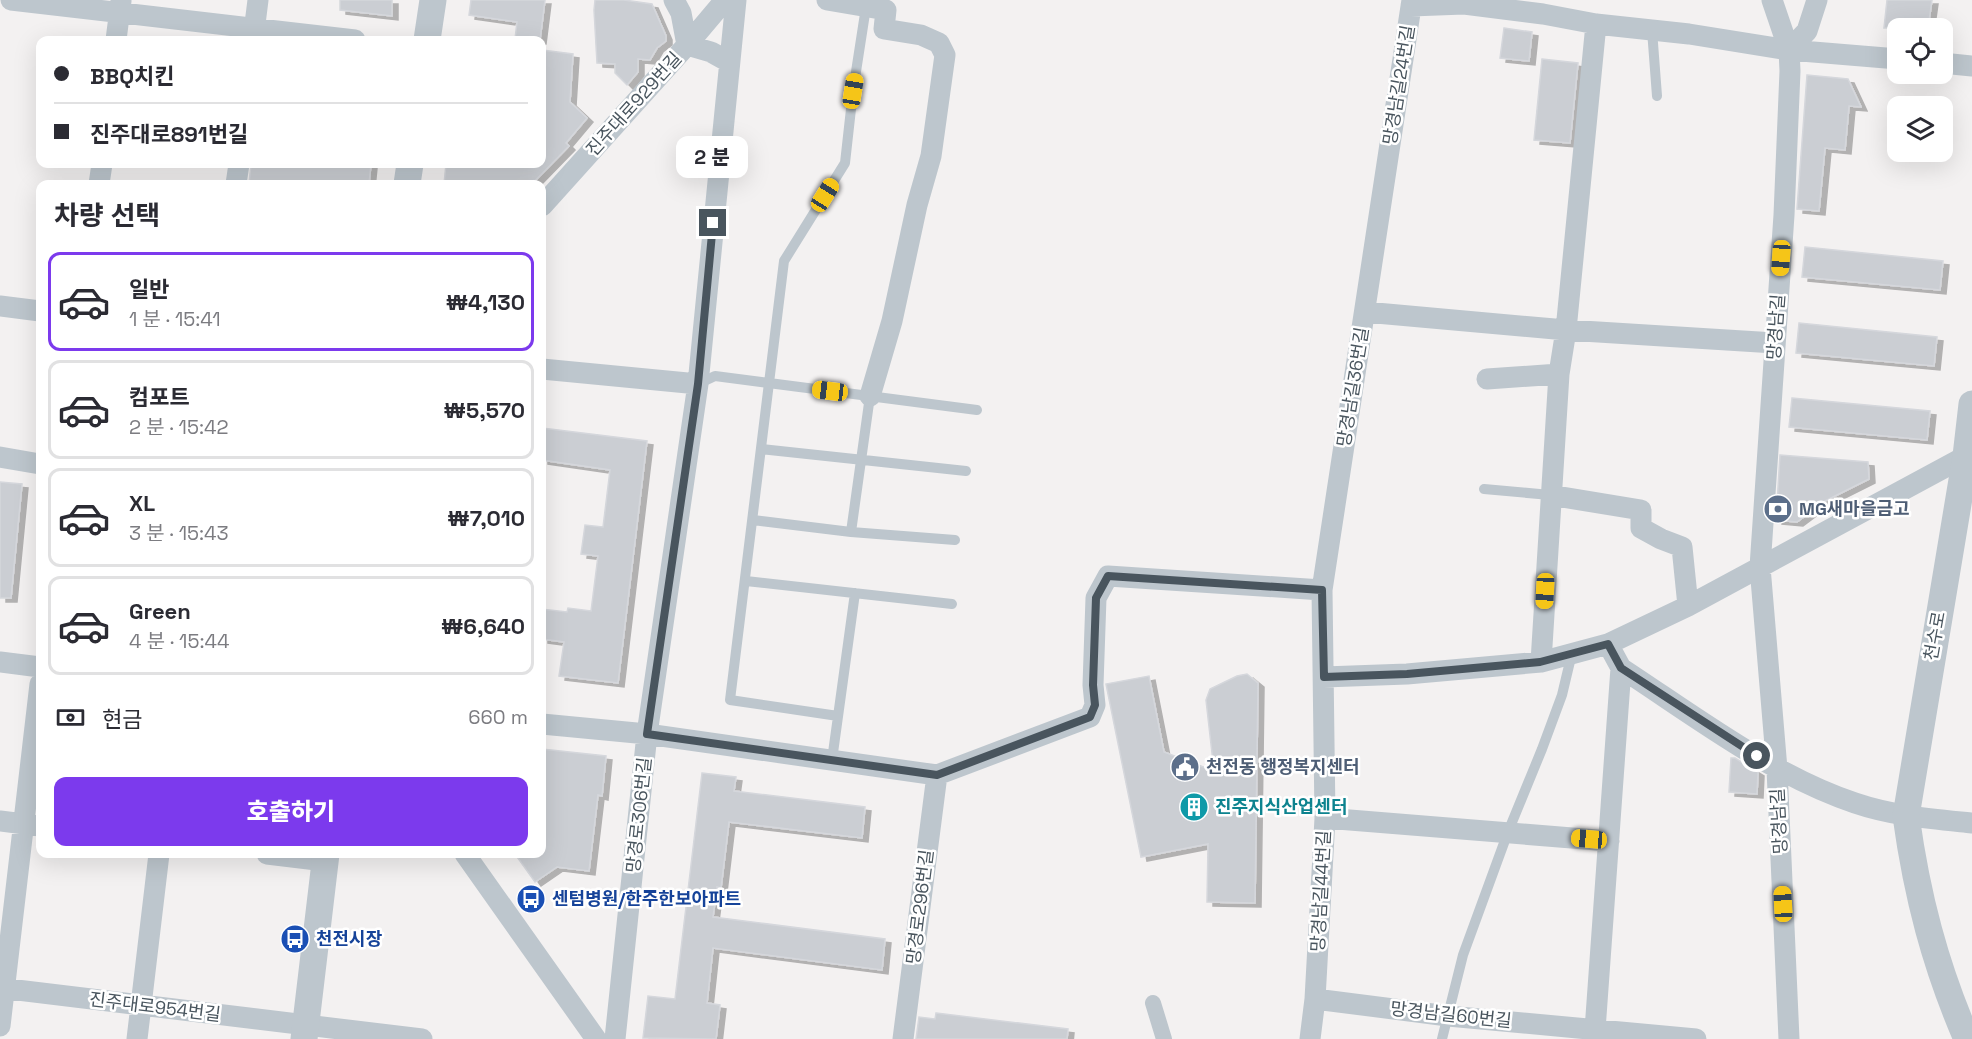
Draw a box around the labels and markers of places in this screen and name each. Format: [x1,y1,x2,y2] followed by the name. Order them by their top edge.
[1762,493,1794,525] bank icon: MG새마을금고
[1799,497,1910,520] place label: MG새마을금고
[1169,751,1201,783] public building icon: 천전동 행정복지센터
[1206,755,1360,778] place label: 천전동 행정복지센터
[1178,791,1210,823] building icon: 진주지식산업센터
[1215,795,1347,818] place label: 진주지식산업센터
[515,883,547,915] bus stop icon: 센텀병원/한주한보아파트
[552,887,741,910] place label: 센텀병원/한주한보아파트
[279,923,311,955] bus stop icon: 천전시장
[316,927,383,950] place label: 천전시장

